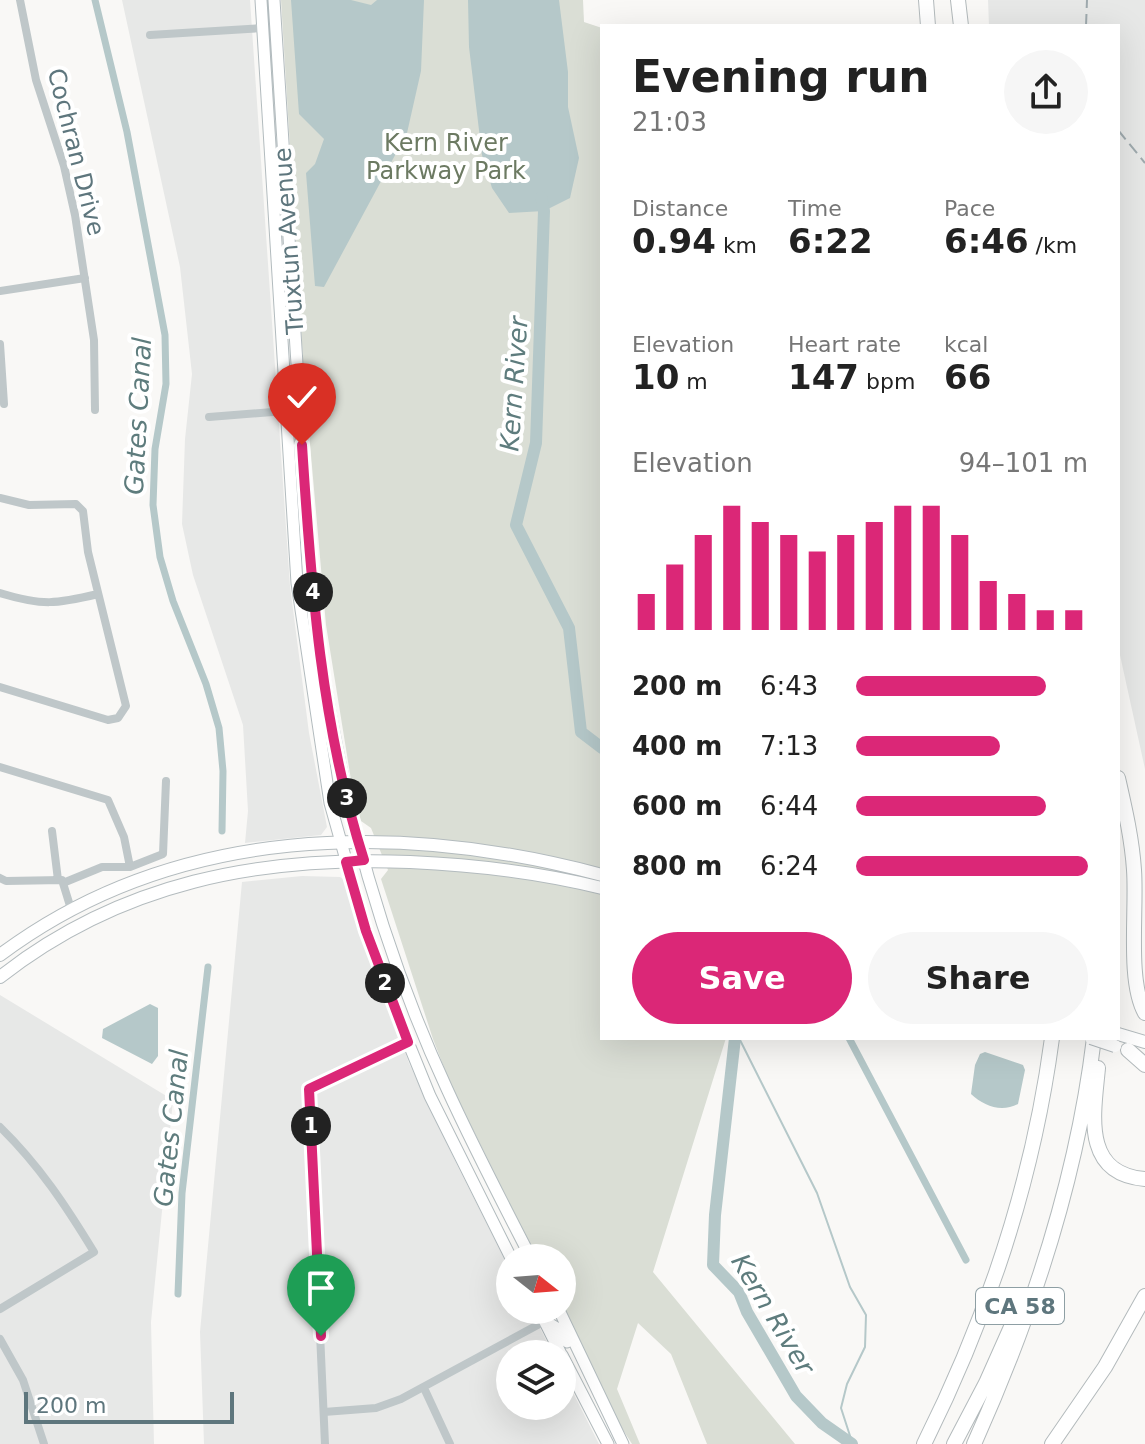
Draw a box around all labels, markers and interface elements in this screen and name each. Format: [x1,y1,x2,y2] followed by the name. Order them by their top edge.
[1004,50,1088,134] button: share
[632,51,929,102] text: Evening run
[42,66,110,238] street label: Cochran Drive
[632,107,707,137] text: 21:03
[366,129,526,185] park label: Kern River Parkway Park
[269,147,310,336] street label: Truxtun Avenue
[632,196,728,221] text: Distance
[788,196,842,221] text: Time
[944,196,995,221] text: Pace
[632,221,716,261] text: 0.94
[788,221,873,261] text: 6:22
[944,221,1029,261] text: 6:46
[716,233,757,258] text: km
[1029,233,1077,258] text: /km
[494,313,534,452] water label: Kern River
[632,332,734,357] text: Elevation
[788,332,901,357] text: Heart rate
[944,332,988,357] text: kcal
[119,336,157,496] water label: Gates Canal
[632,357,679,397] text: 10
[788,357,859,397] text: 147
[944,357,991,397] text: 66
[268,363,336,445] pin
[679,369,708,394] text: m
[859,369,915,394] text: bpm
[280,375,324,419] icon: check
[632,448,753,478] text: Elevation
[959,448,1088,478] text: 94–101 m
[293,572,333,612] pin: 4
[305,579,321,604] text: 4
[632,671,722,701] text: 200 m
[760,671,818,701] text: 6:43
[632,731,722,761] text: 400 m
[760,731,818,761] text: 7:13
[327,778,367,818] pin: 3
[339,785,355,810] text: 3
[632,791,722,821] text: 600 m
[760,791,818,821] text: 6:44
[632,851,722,881] text: 800 m
[760,851,818,881] text: 6:24
[632,932,852,1024] button: Save
[868,932,1088,1024] button: Share
[365,963,405,1003] pin: 2
[377,970,393,995] text: 2
[148,1047,194,1208] water label: Gates Canal
[291,1106,331,1146] pin: 1
[303,1113,319,1138] text: 1
[496,1244,576,1324] north arrow
[496,1244,576,1420] map controls
[725,1248,822,1382] water label: Kern River
[287,1254,355,1336] pin
[299,1266,343,1310] icon: arrive
[976,1288,1064,1324] road number: CA 58
[496,1340,576,1420] button: layers
[24,1388,234,1424] scale bar
[36,1393,106,1418] text: 200 m

